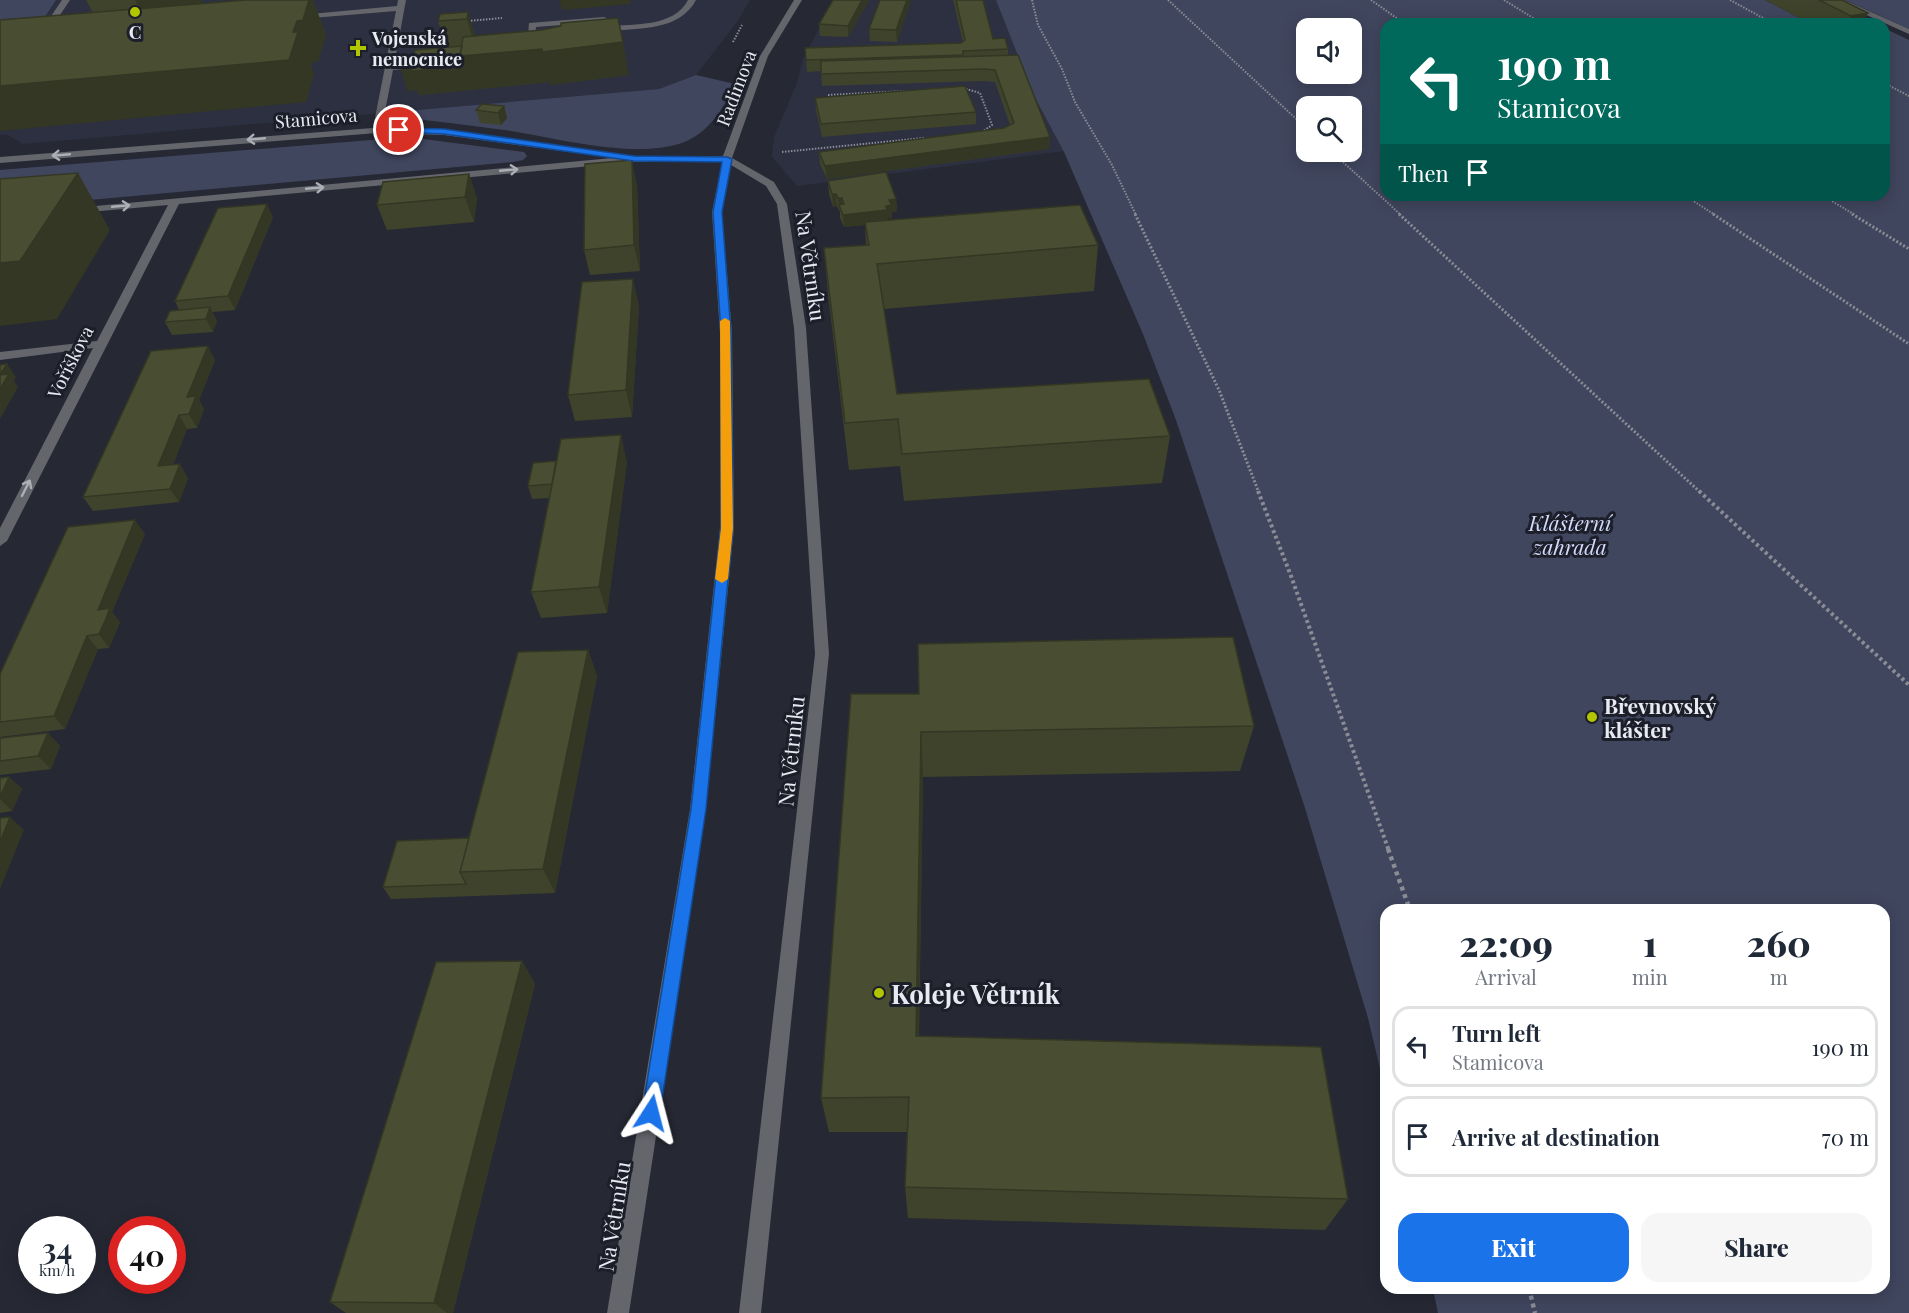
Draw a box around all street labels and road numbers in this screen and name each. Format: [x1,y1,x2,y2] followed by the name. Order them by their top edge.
[711,46,762,130] street label: Radimova
[274,102,358,134] street label: Stamicova
[790,209,834,323] street label: Na Větrníku
[41,322,98,403] street label: Voříškova
[770,694,810,808] street label: Na Větrníku
[590,1159,636,1273] street label: Na Větrníku

